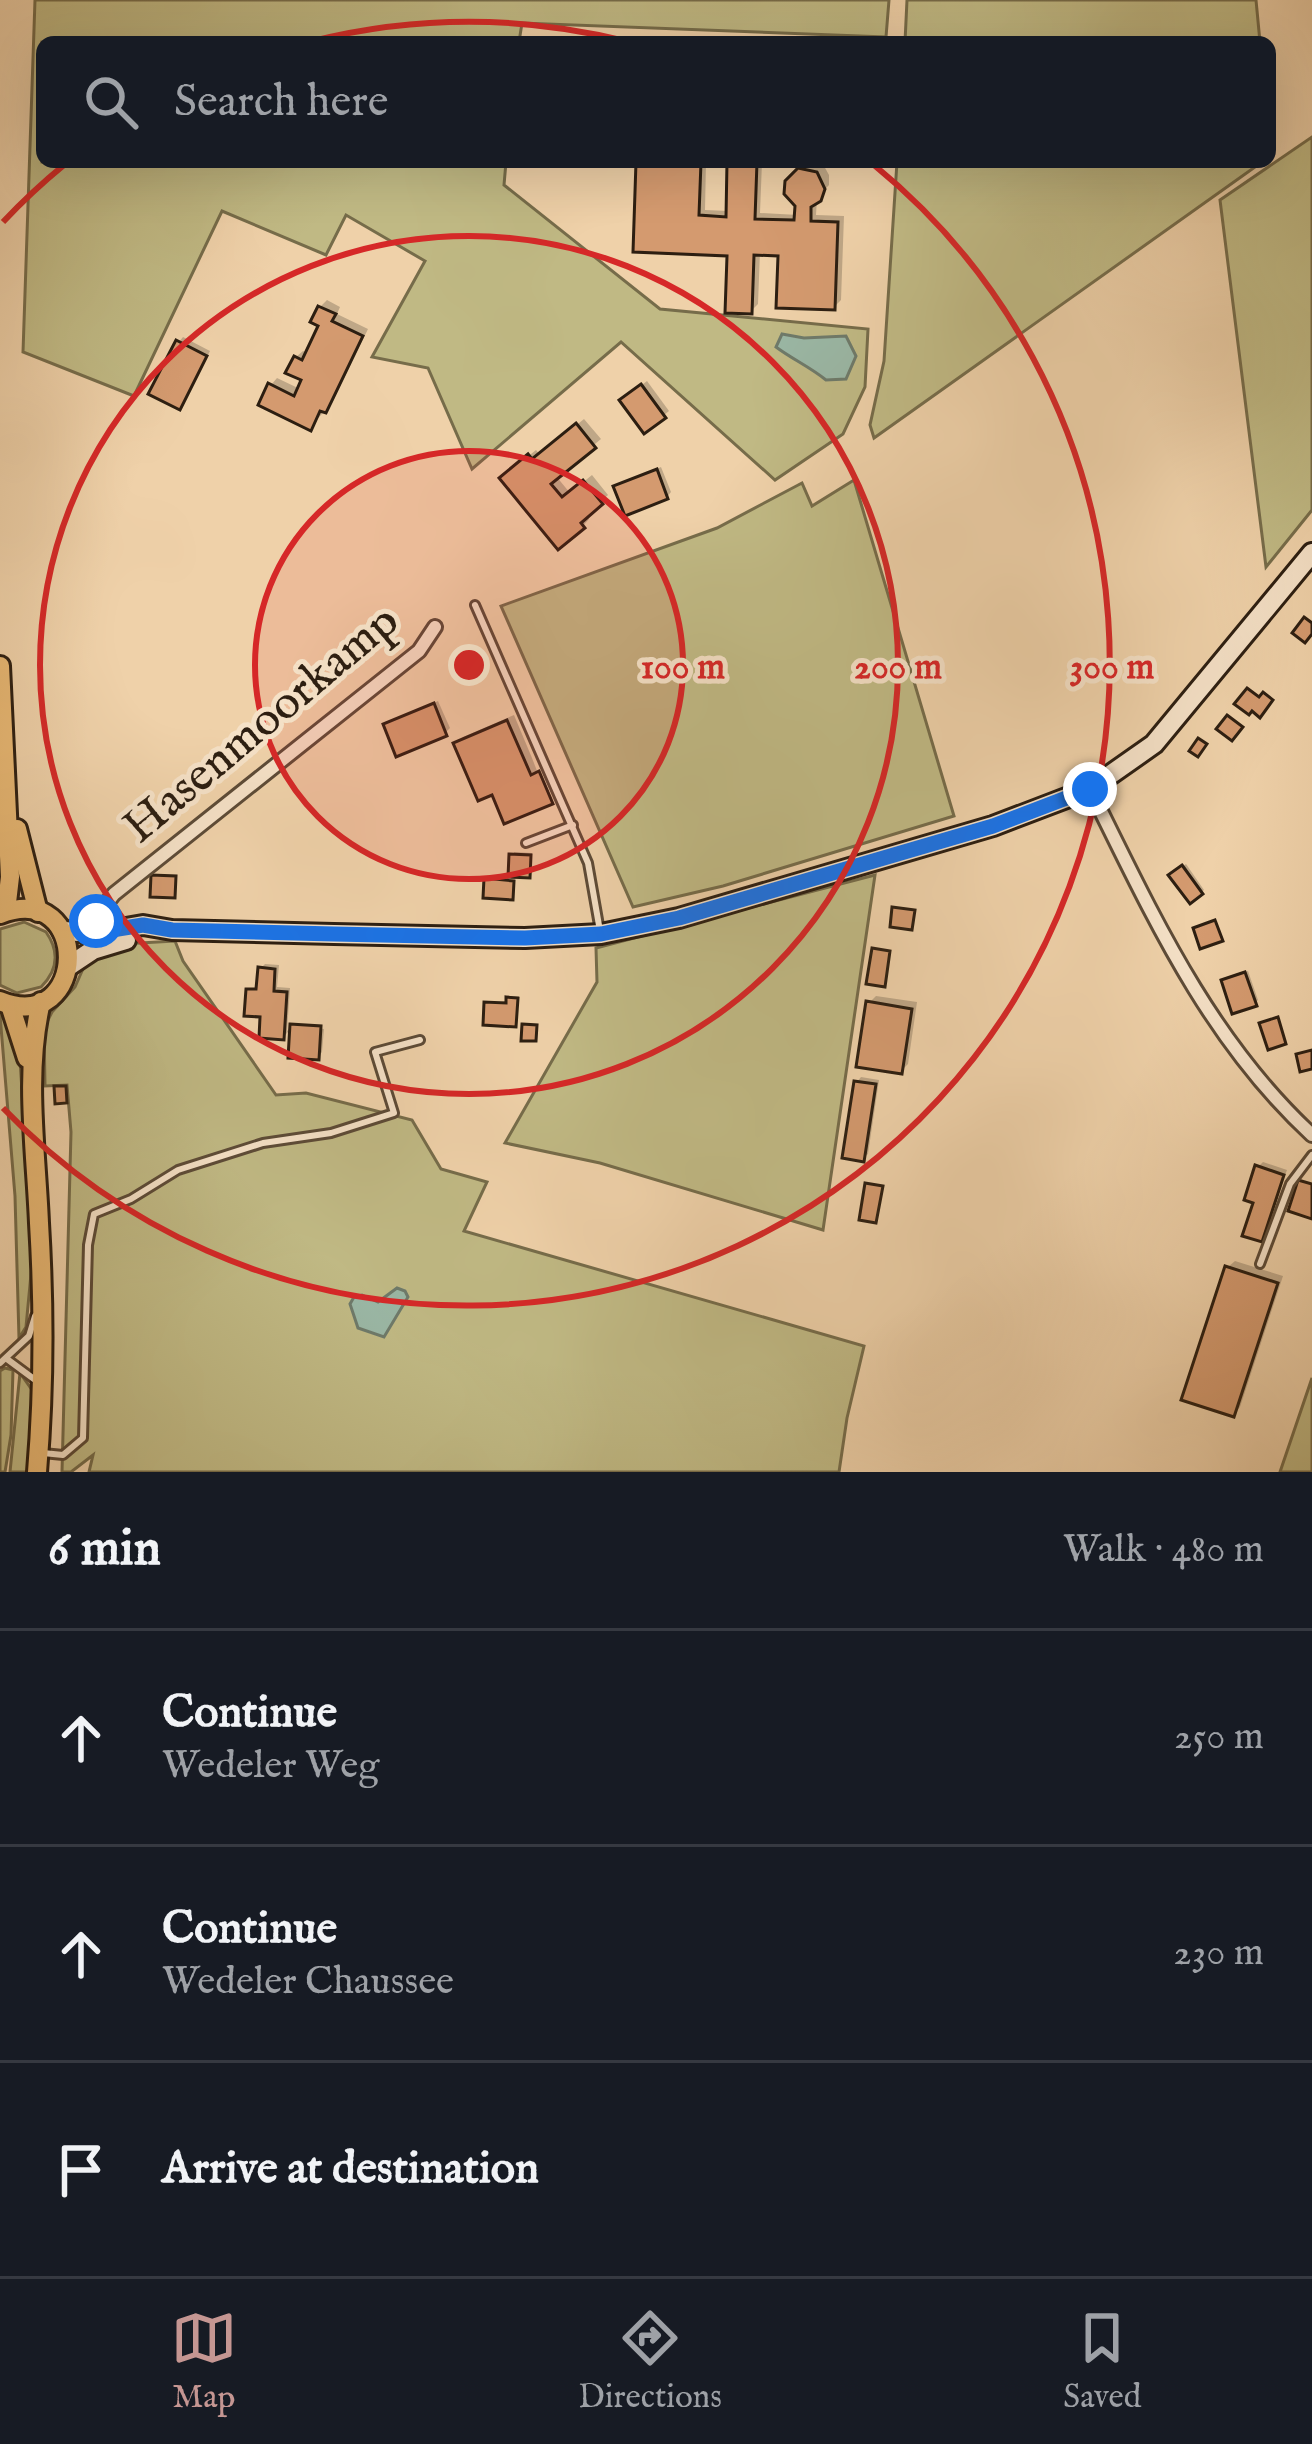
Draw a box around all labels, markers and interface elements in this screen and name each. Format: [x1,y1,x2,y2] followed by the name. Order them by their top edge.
[36,36,1276,168] search box
[78,69,144,135] icon: search
[174,74,388,131] text: Search here
[112,592,412,858] street label: Hasenmoorkamp
[448,644,490,686] centre of rings
[641,645,725,691] text: 100 m
[854,645,942,691] text: 200 m
[1070,645,1154,691] text: 300 m
[1063,762,1117,816] route end
[69,894,123,948] route start
[48,1518,161,1583] text: 6 min
[1063,1526,1264,1575] text: Walk · 480 m
[162,1685,337,1742] text: Continue
[48,1705,114,1771] icon: ahead
[1174,1713,1264,1762] text: 250 m
[162,1742,379,1791] text: Wedeler Weg
[162,1901,337,1958] text: Continue
[48,1921,114,1987] icon: ahead
[1173,1929,1264,1978] text: 230 m
[162,1958,454,2007] text: Wedeler Chaussee
[48,2137,114,2203] icon: arrive
[162,2141,539,2198] text: Arrive at destination
[171,2305,237,2419] tab: Map
[578,2305,722,2419] tab: Directions
[1063,2305,1141,2419] tab: Saved

